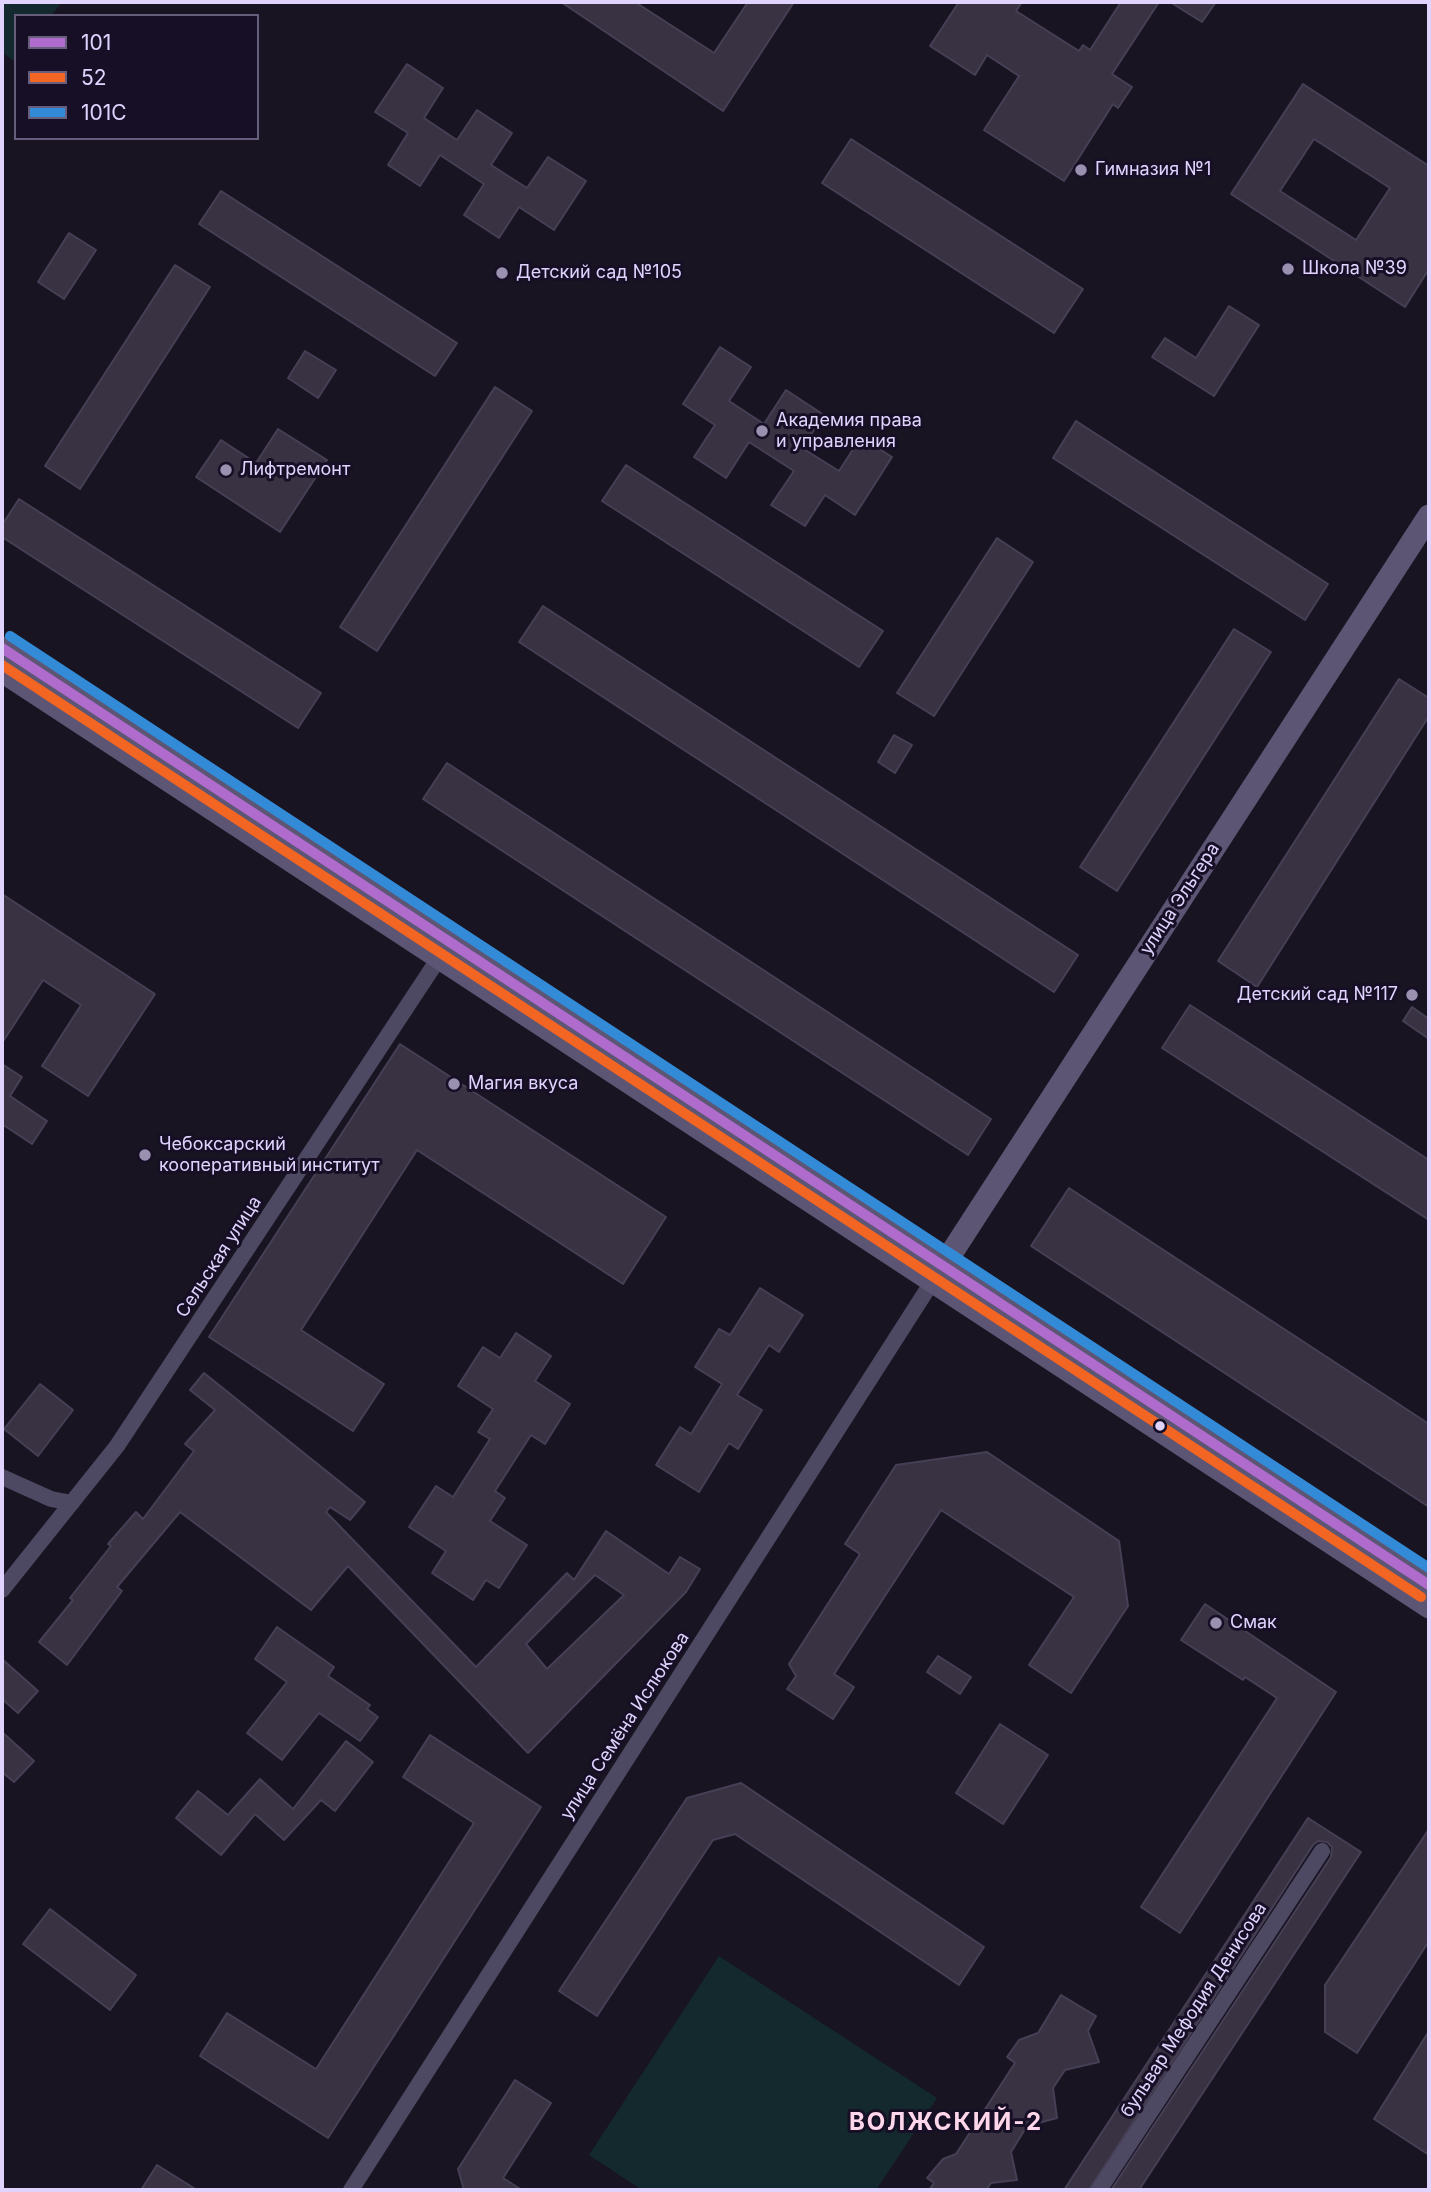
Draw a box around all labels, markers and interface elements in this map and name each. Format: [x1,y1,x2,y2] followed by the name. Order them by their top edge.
[14,14,259,140] legend
[81,30,111,55] text: 101
[81,65,107,90] text: 52
[81,100,127,125] text: 101С
[1095,159,1211,181] place label: Гимназия №1
[1073,162,1089,178] marker: Гимназия №1
[1302,258,1407,280] place label: Школа №39
[1280,261,1296,277] marker: Школа №39
[516,262,682,284] place label: Детский сад №105
[494,265,510,281] marker: Детский сад №105
[776,410,922,452] place label: Академия права и управления
[754,423,770,439] marker: Академия права и управления
[240,459,350,481] place label: Лифтремонт
[218,462,234,478] marker: Лифтремонт
[1136,839,1224,959] street label: улица Эльгера
[1237,984,1398,1006] place label: Детский сад №117
[1404,987,1420,1003] marker: Детский сад №117
[468,1073,578,1095] place label: Магия вкуса
[446,1076,462,1092] marker: Магия вкуса
[159,1134,380,1176] place label: Чебоксарский кооперативный институт
[137,1147,153,1163] marker: Чебоксарский кооперативный институт
[172,1192,266,1322] street label: Сельская улица
[1153,1419,1167,1433] unlabelled marker
[1230,1612,1277,1634] place label: Смак
[1208,1615,1224,1631] marker: Смак
[556,1628,694,1824] street label: улица Семёна Ислюкова
[1116,1899,1272,2121] street label: бульвар Мефодия Денисова
[850,2109,1042,2137] district label: ВОЛЖСКИЙ-2

